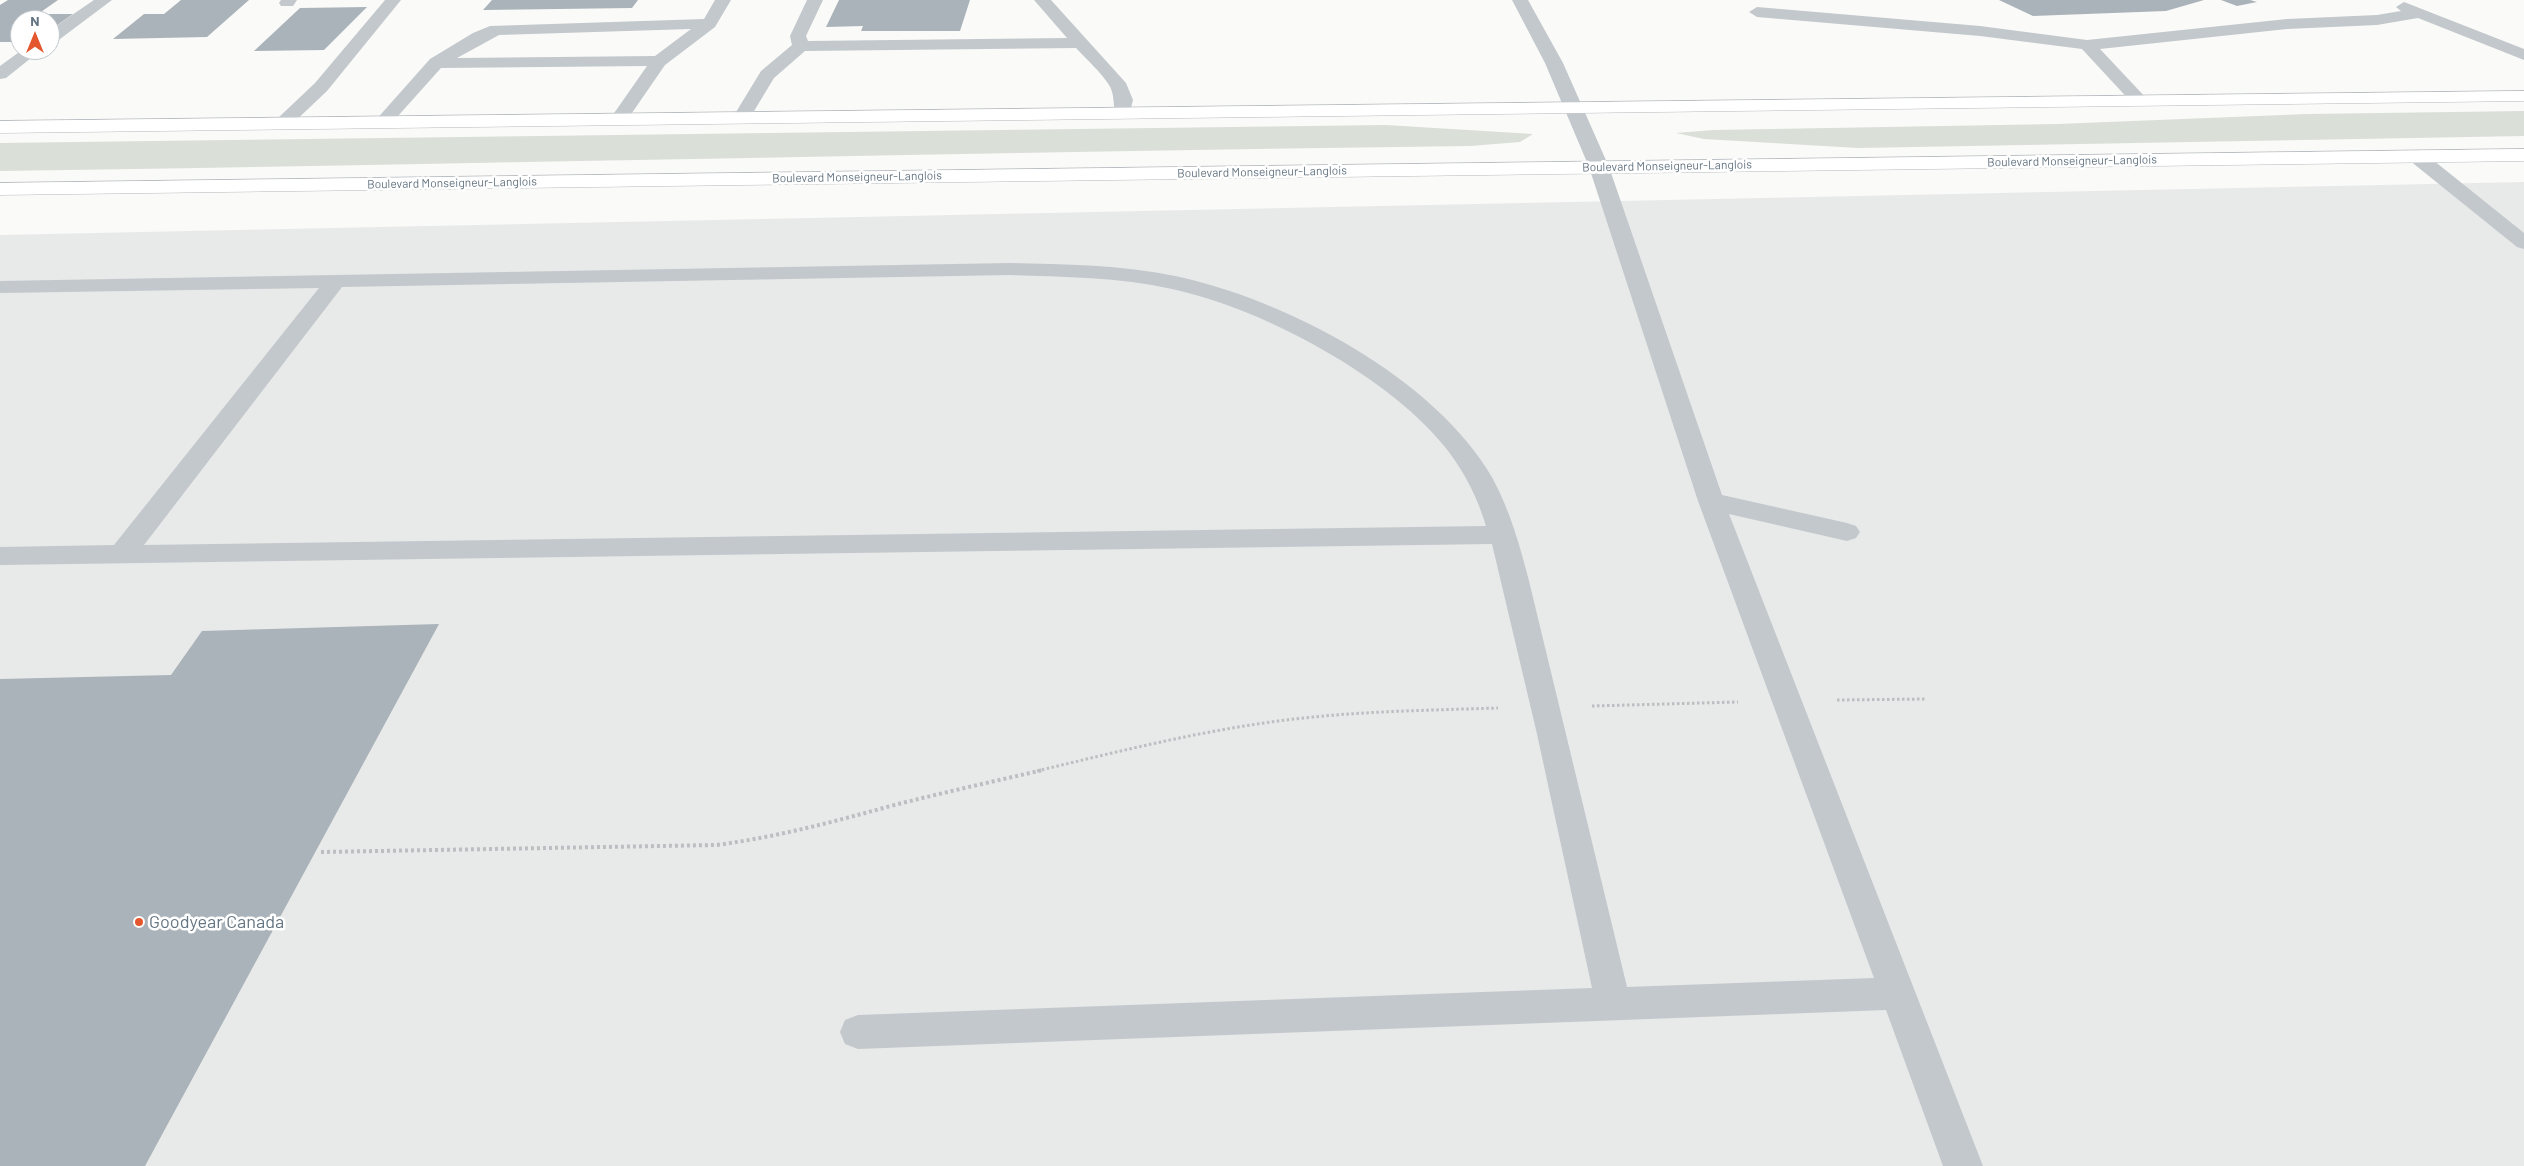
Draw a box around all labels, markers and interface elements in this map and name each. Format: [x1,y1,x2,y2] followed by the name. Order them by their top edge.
[10,10,60,60] north arrow
[30,12,40,29] text: N
[1987,152,2157,170] street label: Boulevard Monseigneur-Langlois
[1582,157,1752,175] street label: Boulevard Monseigneur-Langlois
[1177,163,1347,181] street label: Boulevard Monseigneur-Langlois
[772,168,942,186] street label: Boulevard Monseigneur-Langlois
[367,174,537,192] street label: Boulevard Monseigneur-Langlois
[149,911,284,933] place label: Goodyear Canada
[133,916,145,928] marker: Goodyear Canada

